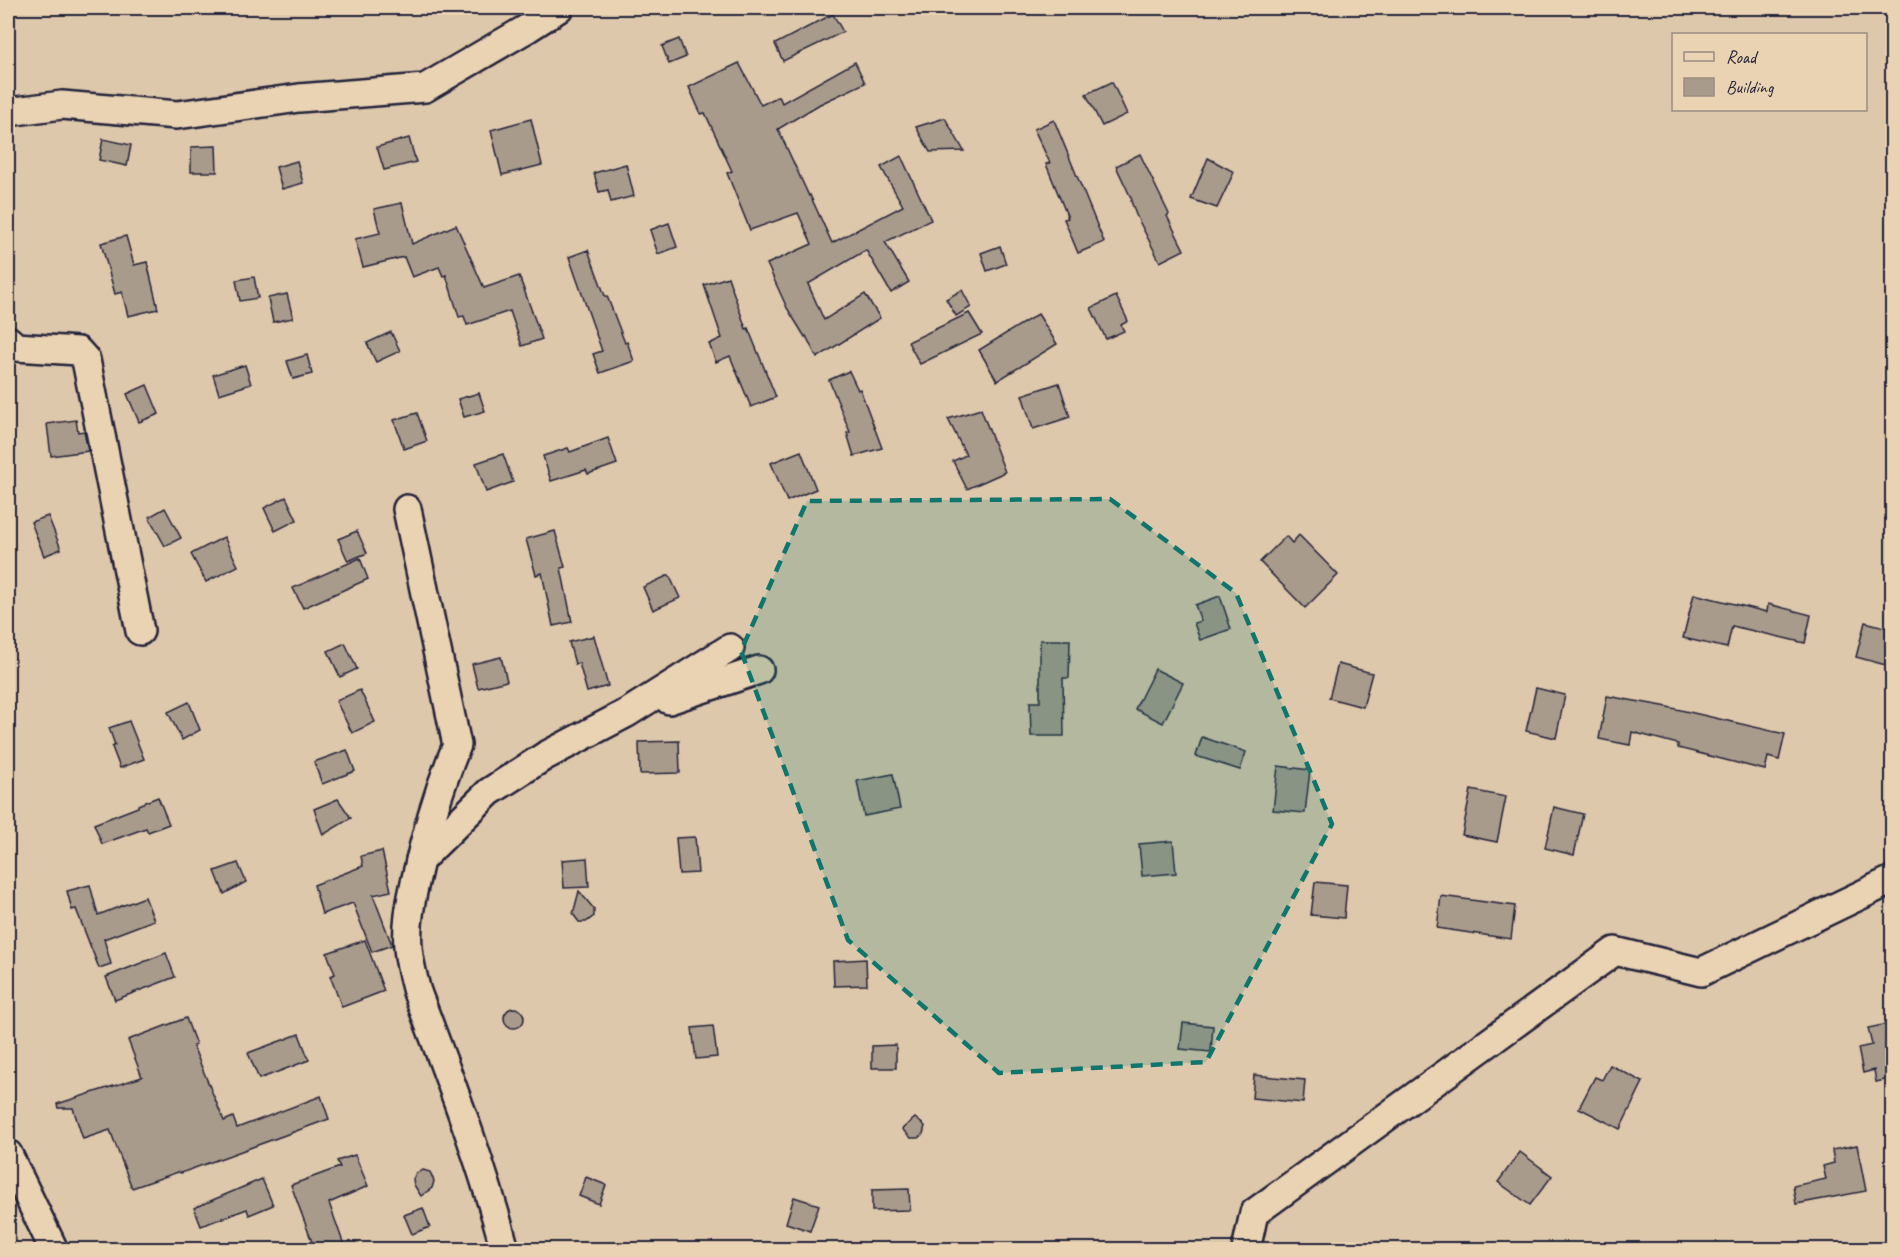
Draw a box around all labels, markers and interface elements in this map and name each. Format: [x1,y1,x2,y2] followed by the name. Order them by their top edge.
[1672,33,1867,111] legend
[1726,46,1759,68] text: Road
[1726,76,1775,98] text: Building

